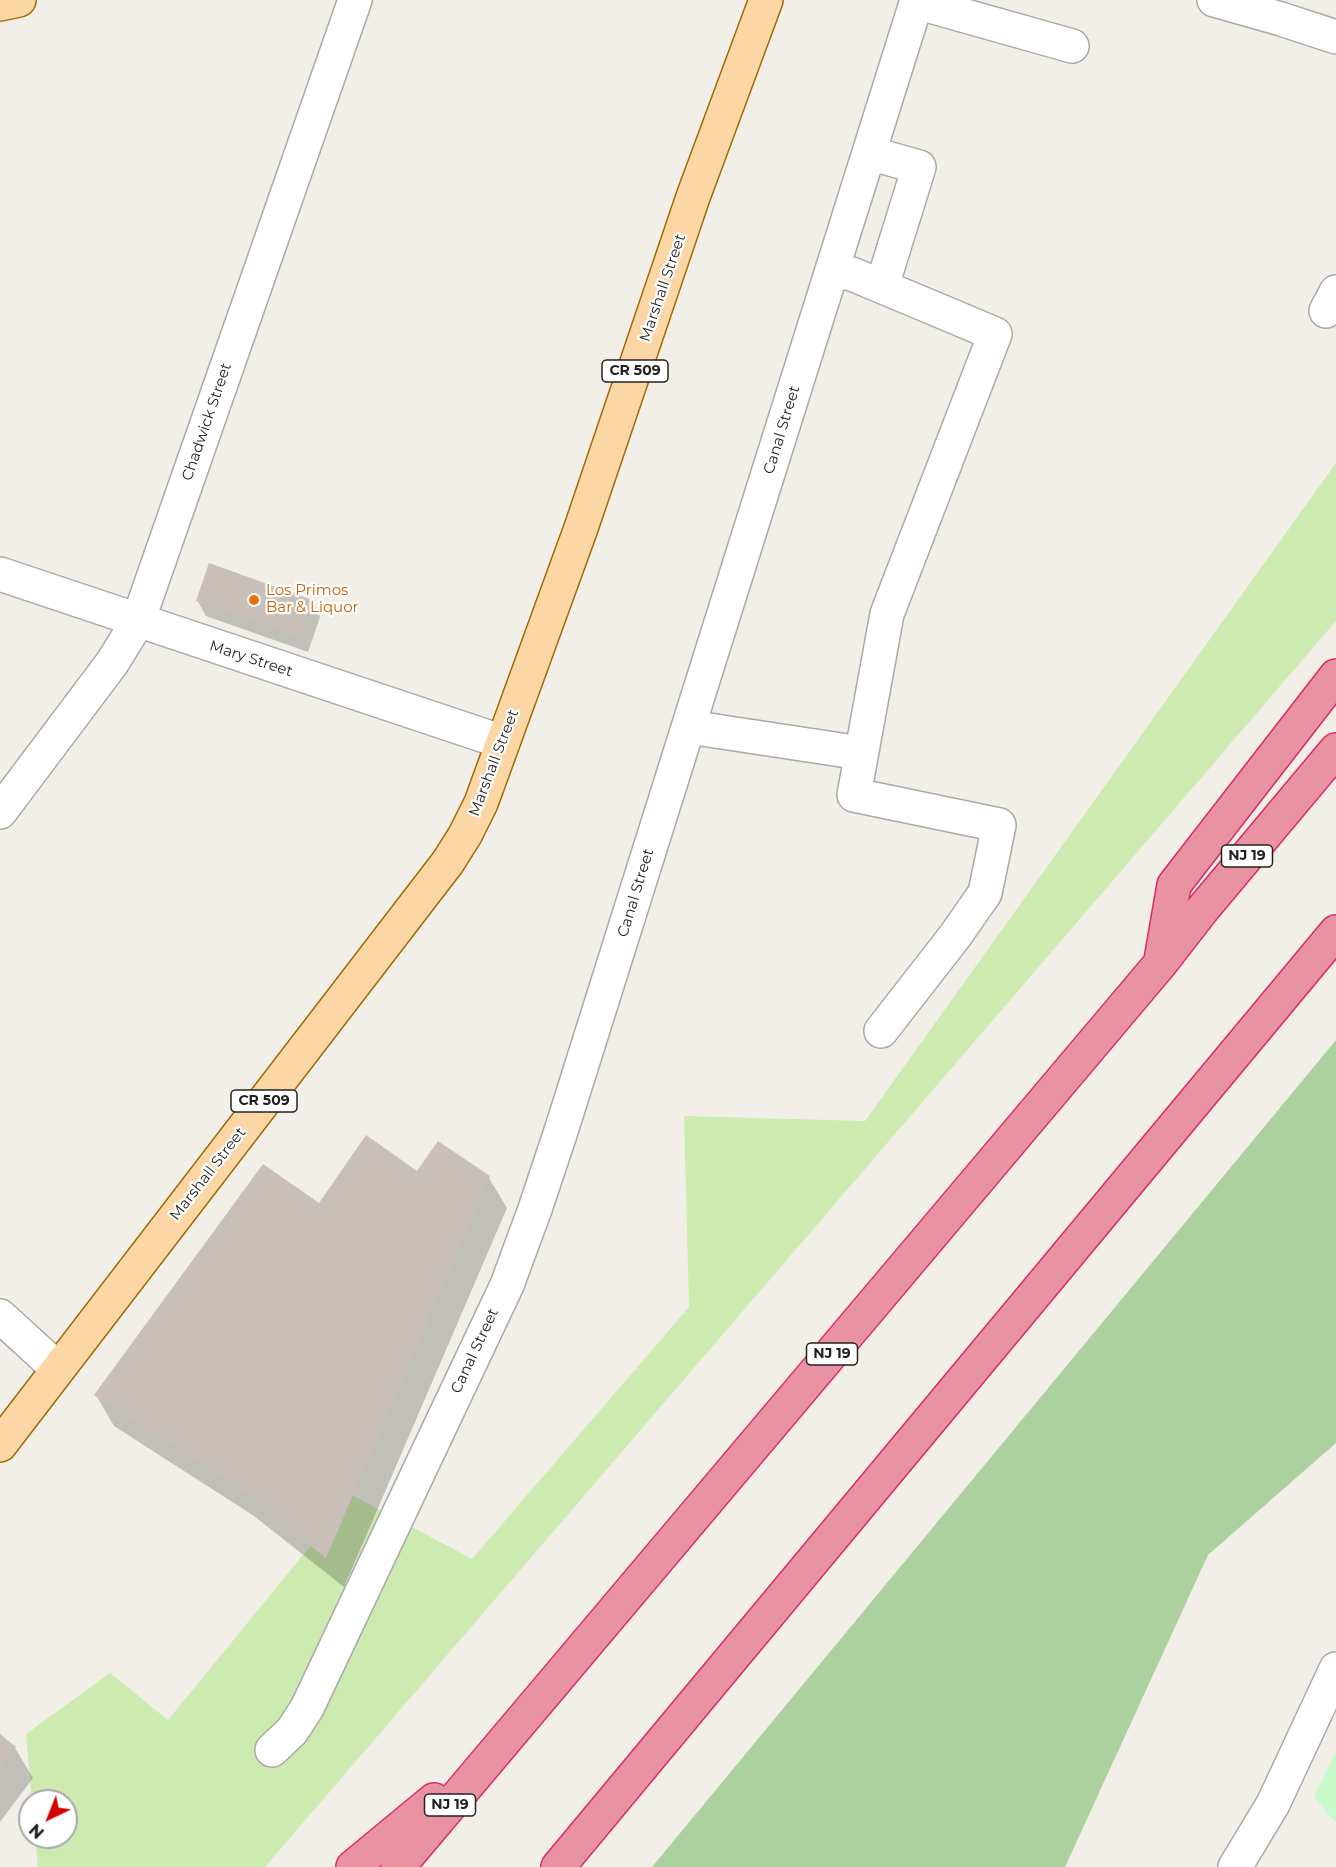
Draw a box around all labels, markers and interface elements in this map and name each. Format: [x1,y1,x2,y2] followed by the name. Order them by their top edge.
[636,232,690,344] street label: Marshall Street
[602,360,668,382] road number: CR 509
[178,361,236,483] street label: Chadwick Street
[760,384,804,476] street label: Canal Street
[266,582,359,617] place label: Los Primos Bar & Liquor
[247,593,261,607] marker: Los Primos Bar & Liquor
[207,637,295,681] street label: Mary Street
[465,707,523,819] street label: Marshall Street
[1222,845,1272,867] road number: NJ 19
[614,847,658,939] street label: Canal Street
[231,1090,297,1112] road number: CR 509
[166,1124,250,1224] street label: Marshall Street
[447,1306,503,1396] street label: Canal Street
[806,1343,858,1365] road number: NJ 19
[18,1789,78,1849] north arrow
[424,1794,476,1816] road number: NJ 19
[26,1820,48,1842] text: N

